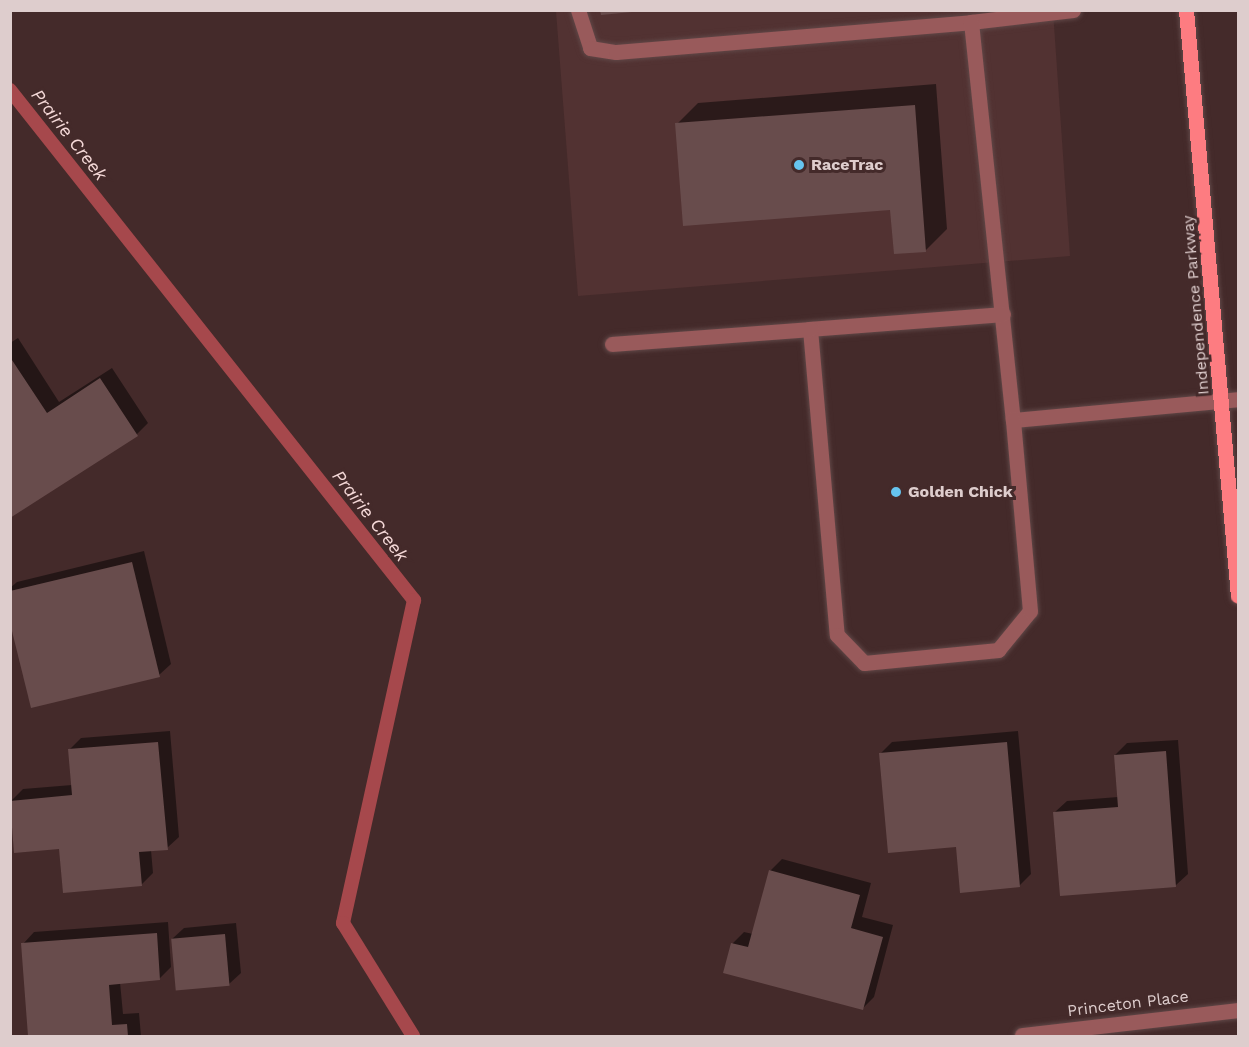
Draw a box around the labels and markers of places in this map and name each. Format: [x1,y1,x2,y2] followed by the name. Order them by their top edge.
[811,155,883,175] place label: RaceTrac
[792,158,806,172] marker: RaceTrac
[908,482,1013,502] place label: Golden Chick
[889,485,903,499] marker: Golden Chick

